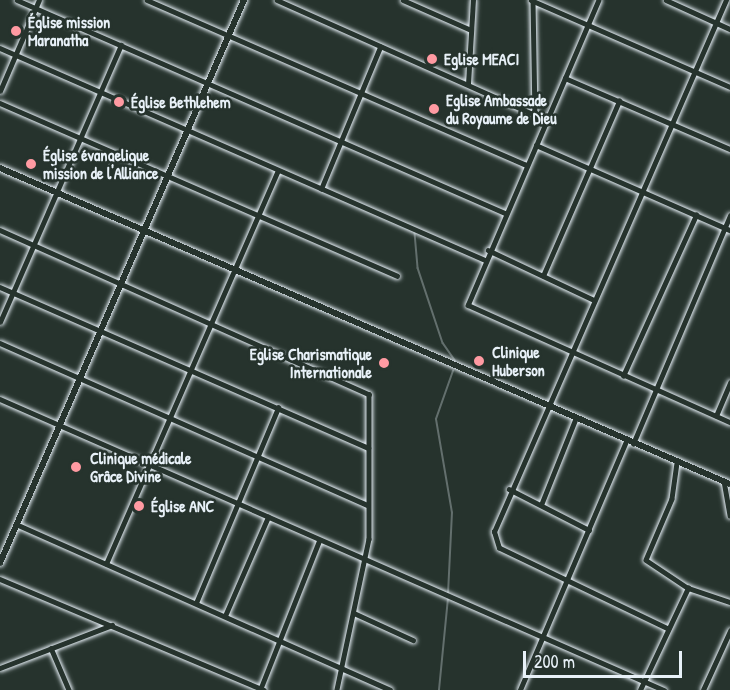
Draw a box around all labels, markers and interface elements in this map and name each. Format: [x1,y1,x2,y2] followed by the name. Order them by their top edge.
[28,12,110,50] place label: Église mission Maranatha
[9,24,23,38] marker: Église mission Maranatha
[444,49,519,69] place label: Eglise MEACI
[425,52,439,66] marker: Eglise MEACI
[446,90,557,128] place label: Eglise Ambassade du Royaume de Dieu
[131,92,231,112] place label: Église Bethlehem
[112,95,126,109] marker: Église Bethlehem
[427,102,441,116] marker: Eglise Ambassade du Royaume de Dieu
[43,145,158,183] place label: Église évangelique mission de l'Alliance
[24,157,38,171] marker: Église évangelique mission de l'Alliance
[492,342,545,380] place label: Clinique Huberson
[250,344,372,382] place label: Eglise Charismatique Internationale
[470,352,488,370] marker: Clinique Huberson
[377,356,391,370] marker: Eglise Charismatique Internationale
[90,448,191,486] place label: Clinique médicale Grâce Divine
[67,458,85,476] marker: Clinique médicale Grâce Divine
[151,496,214,516] place label: Église ANC
[132,499,146,513] marker: Église ANC
[526,639,685,677] scale bar
[534,649,575,674] text: 200 m

